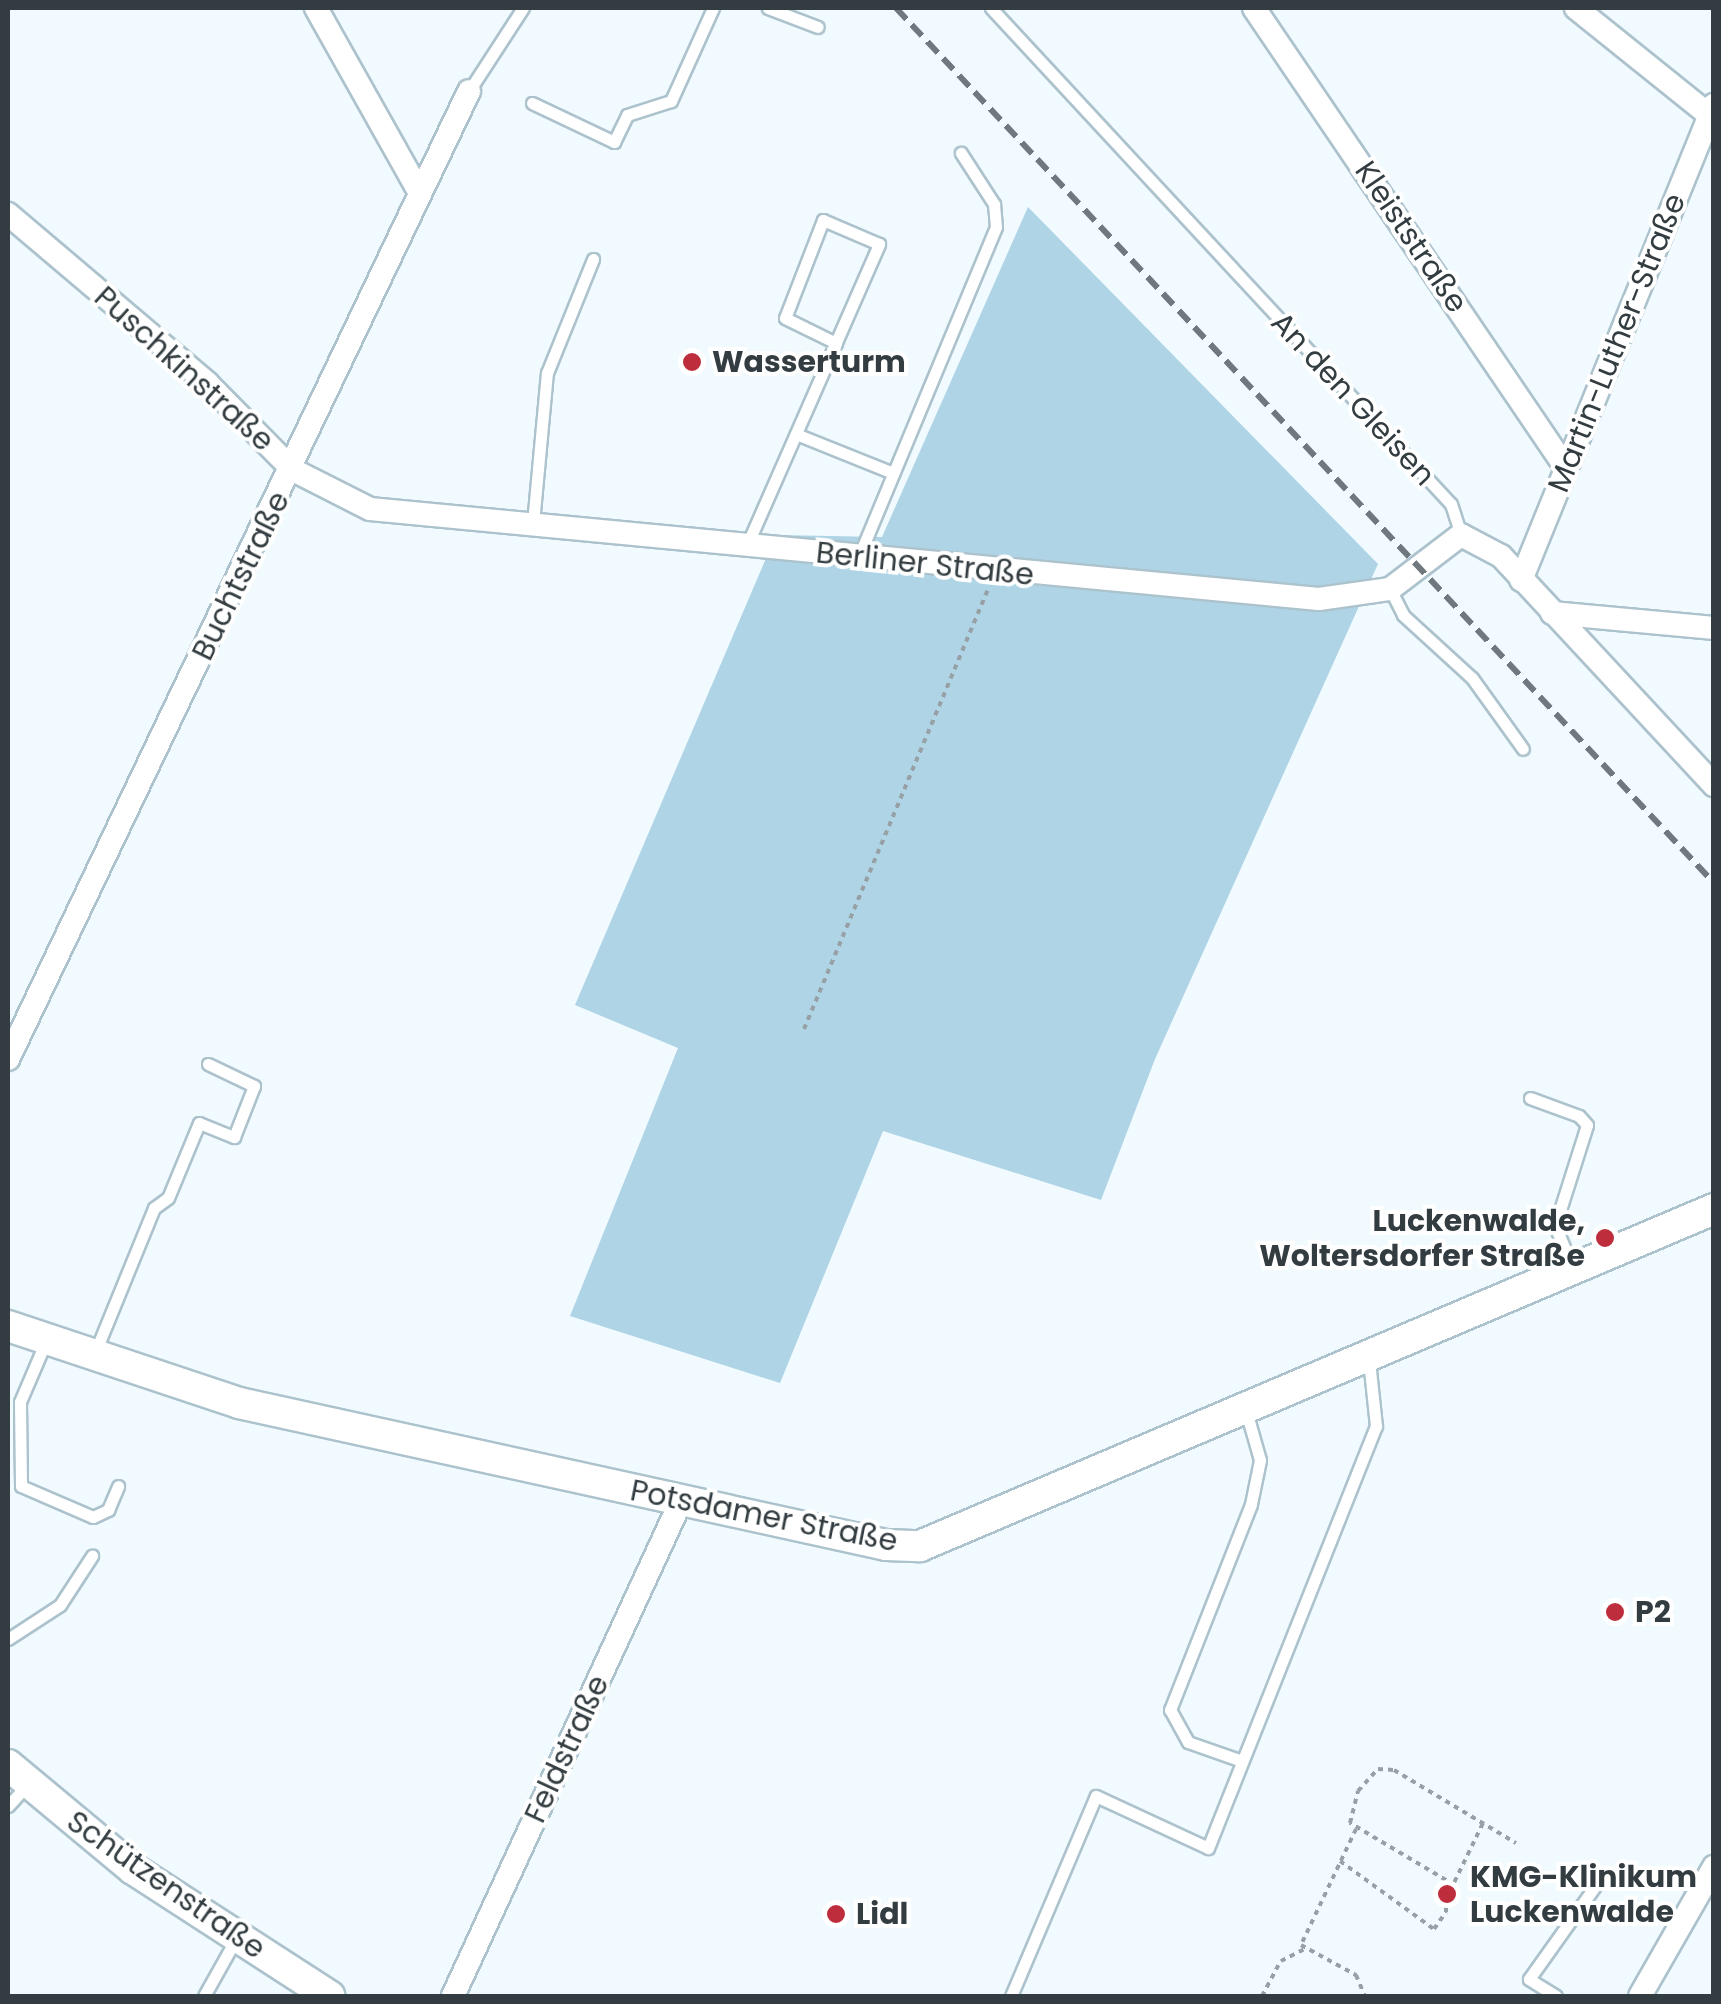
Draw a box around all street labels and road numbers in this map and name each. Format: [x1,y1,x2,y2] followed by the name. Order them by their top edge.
[1347,154,1475,320] street label: Kleiststraße
[1541,188,1693,498] street label: Martin-Luther-Straße
[87,279,281,459] street label: Puschkinstraße
[1264,305,1442,493] street label: An den Gleisen
[185,486,297,666] street label: Buchtstraße
[814,535,1036,593] street label: Berliner Straße
[627,1472,901,1560] street label: Potsdamer Straße
[517,1670,617,1828] street label: Feldstraße
[60,1803,272,1967] street label: Schützenstraße

